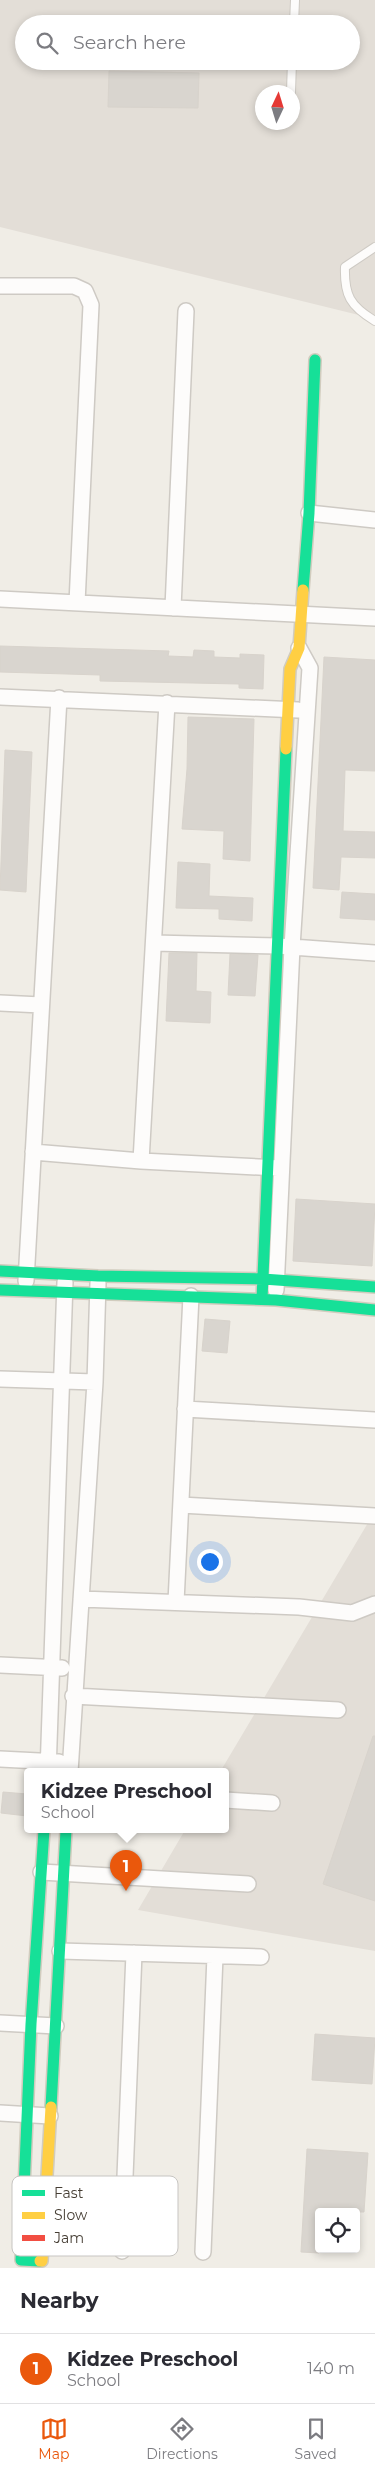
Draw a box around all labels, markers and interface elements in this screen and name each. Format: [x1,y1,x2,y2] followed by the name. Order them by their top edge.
[15,15,360,70] search box
[33,29,61,57] icon: search
[73,31,186,54] text: Search here
[255,85,300,130] north arrow
[197,1549,223,1575] your location
[24,1768,229,1833] popup
[41,1780,212,1803] text: Kidzee Preschool
[41,1803,95,1822] text: School
[110,1850,142,1891] pin: 1
[12,2176,178,2256] legend
[54,2184,84,2202] text: Fast
[54,2206,88,2224] text: Slow
[315,2208,360,2253] map controls
[315,2208,360,2253] button: locate
[53,2229,84,2247] text: Jam
[20,2288,99,2313] text: Nearby
[67,2348,238,2371] text: Kidzee Preschool
[33,2359,39,2378] text: 1
[307,2359,355,2378] text: 140 m
[67,2371,121,2390] text: School
[38,2415,69,2463] tab: Map
[146,2415,218,2463] tab: Directions
[295,2415,337,2463] tab: Saved

